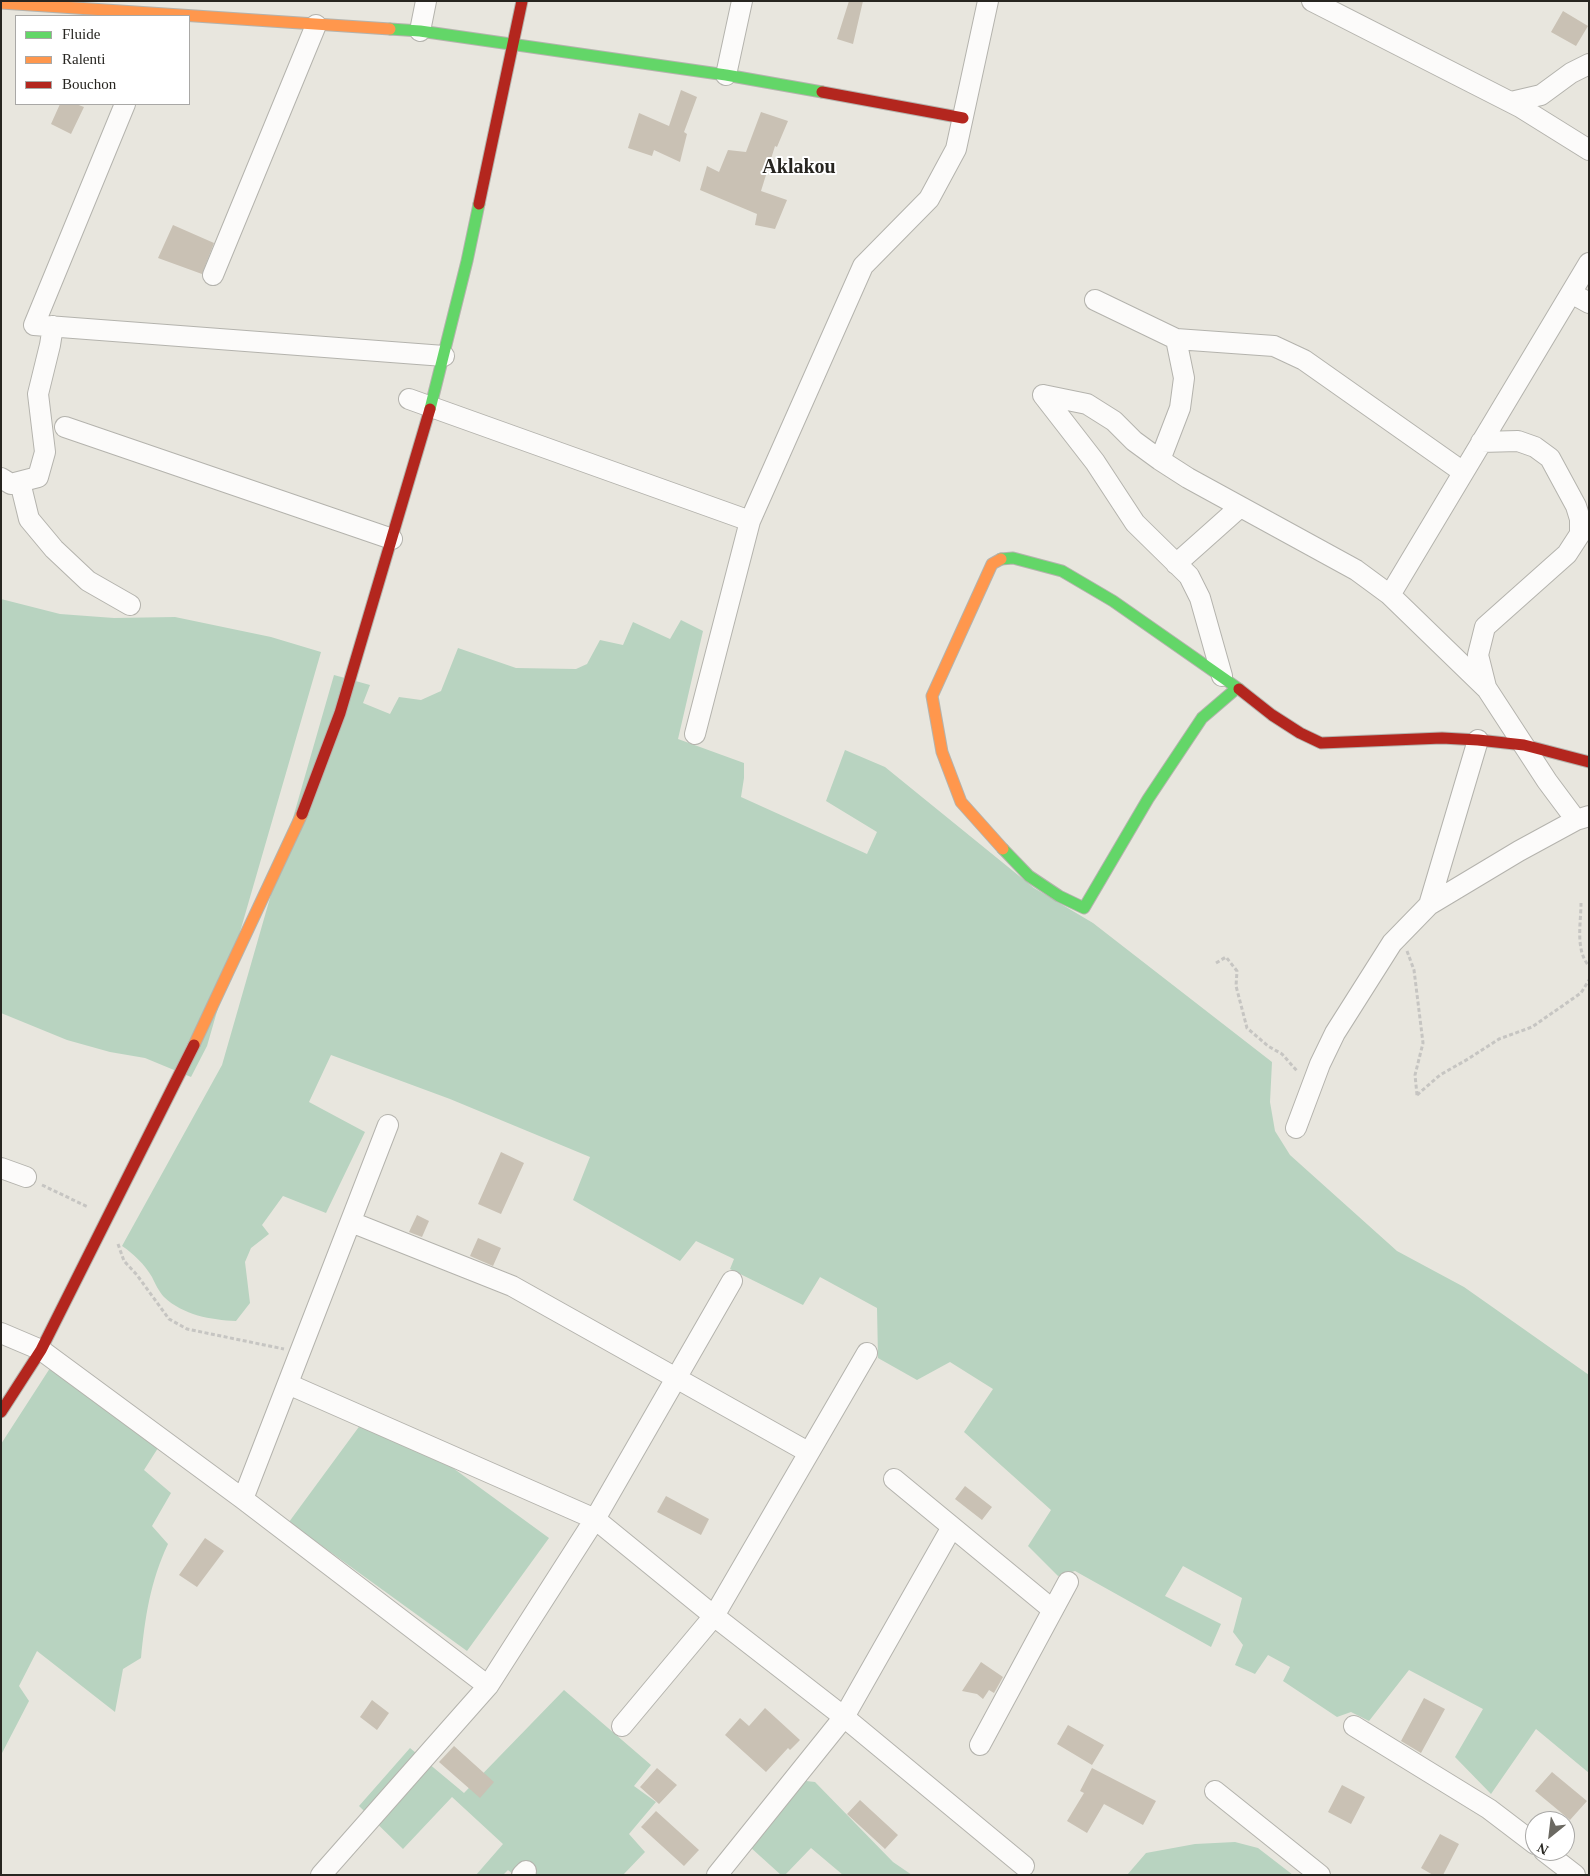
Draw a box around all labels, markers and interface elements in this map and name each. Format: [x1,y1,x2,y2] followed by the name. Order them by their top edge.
[15,15,190,105] legend
[62,26,100,42] text: Fluide
[62,51,105,67] text: Ralenti
[62,76,116,92] text: Bouchon
[762,156,836,180] district label: Aklakou
[1525,1811,1575,1861] north arrow
[1535,1840,1551,1858] text: N

